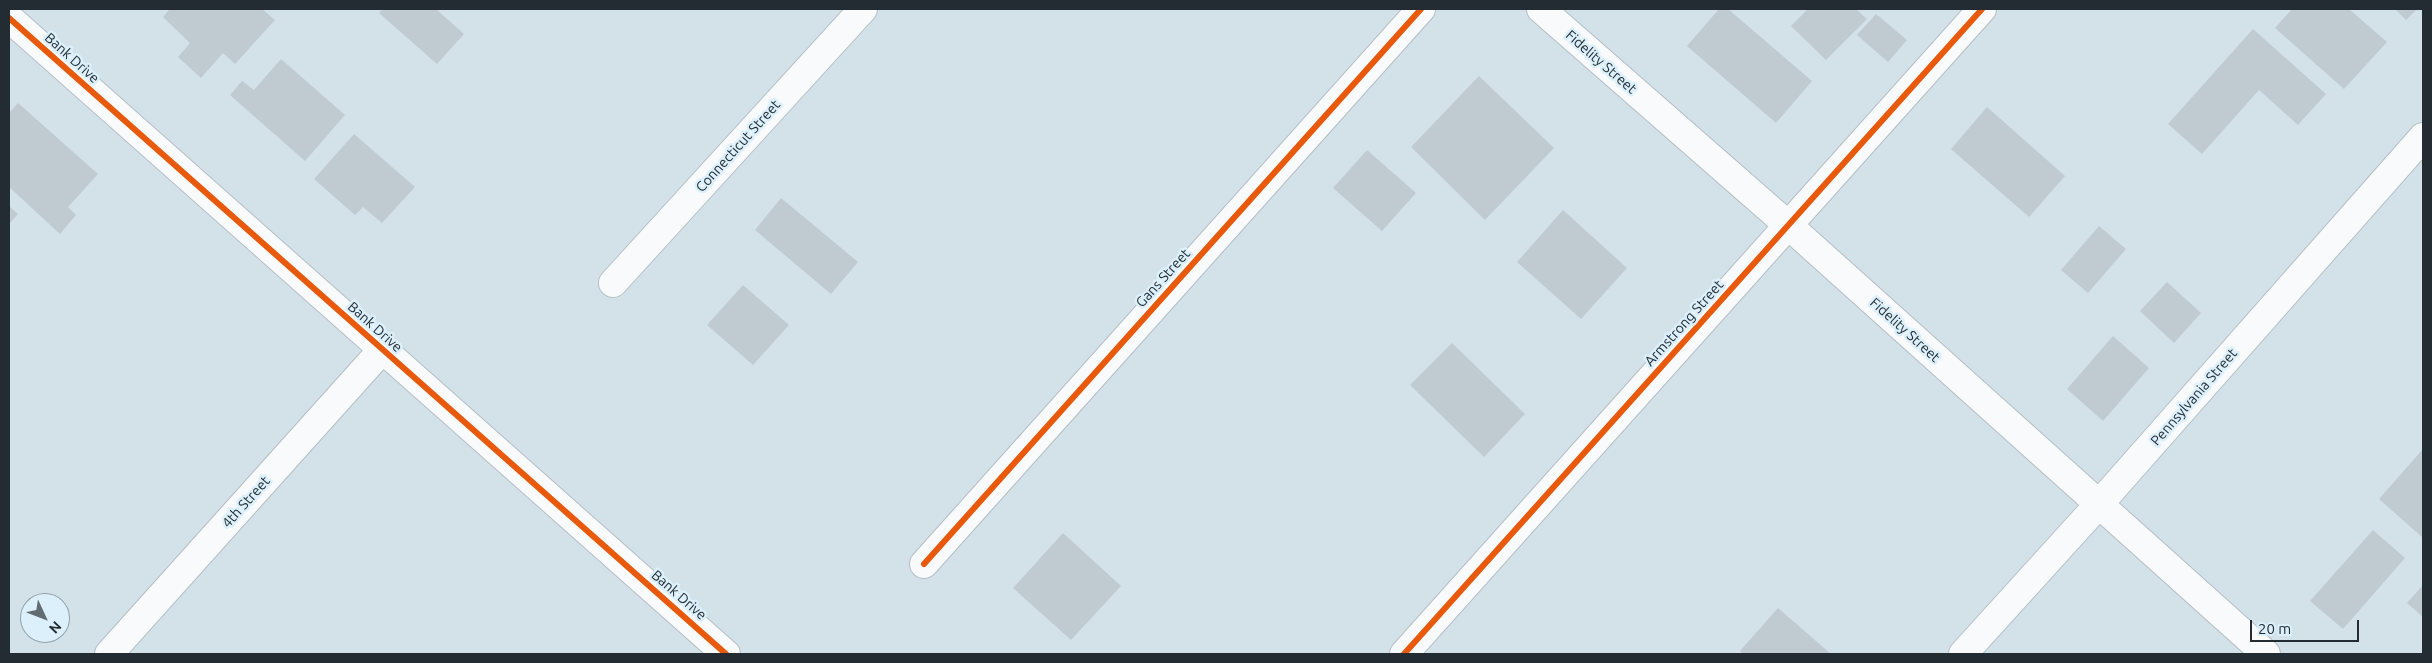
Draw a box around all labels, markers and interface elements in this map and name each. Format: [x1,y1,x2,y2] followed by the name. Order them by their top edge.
[1562,27,1640,97] street label: Fidelity Street
[41,29,103,87] street label: Bank Drive
[692,96,784,196] street label: Connecticut Street
[1132,245,1194,311] street label: Gans Street
[1641,277,1727,369] street label: Armstrong Street
[1867,294,1943,366] street label: Fidelity Street
[344,298,406,356] street label: Bank Drive
[2147,345,2241,449] street label: Pennsylvania Street
[218,473,274,531] street label: 4th Street
[648,567,710,623] street label: Bank Drive
[20,593,70,643] north arrow
[2252,610,2361,642] scale bar
[46,618,65,637] text: N
[2258,620,2291,637] text: 20 m

